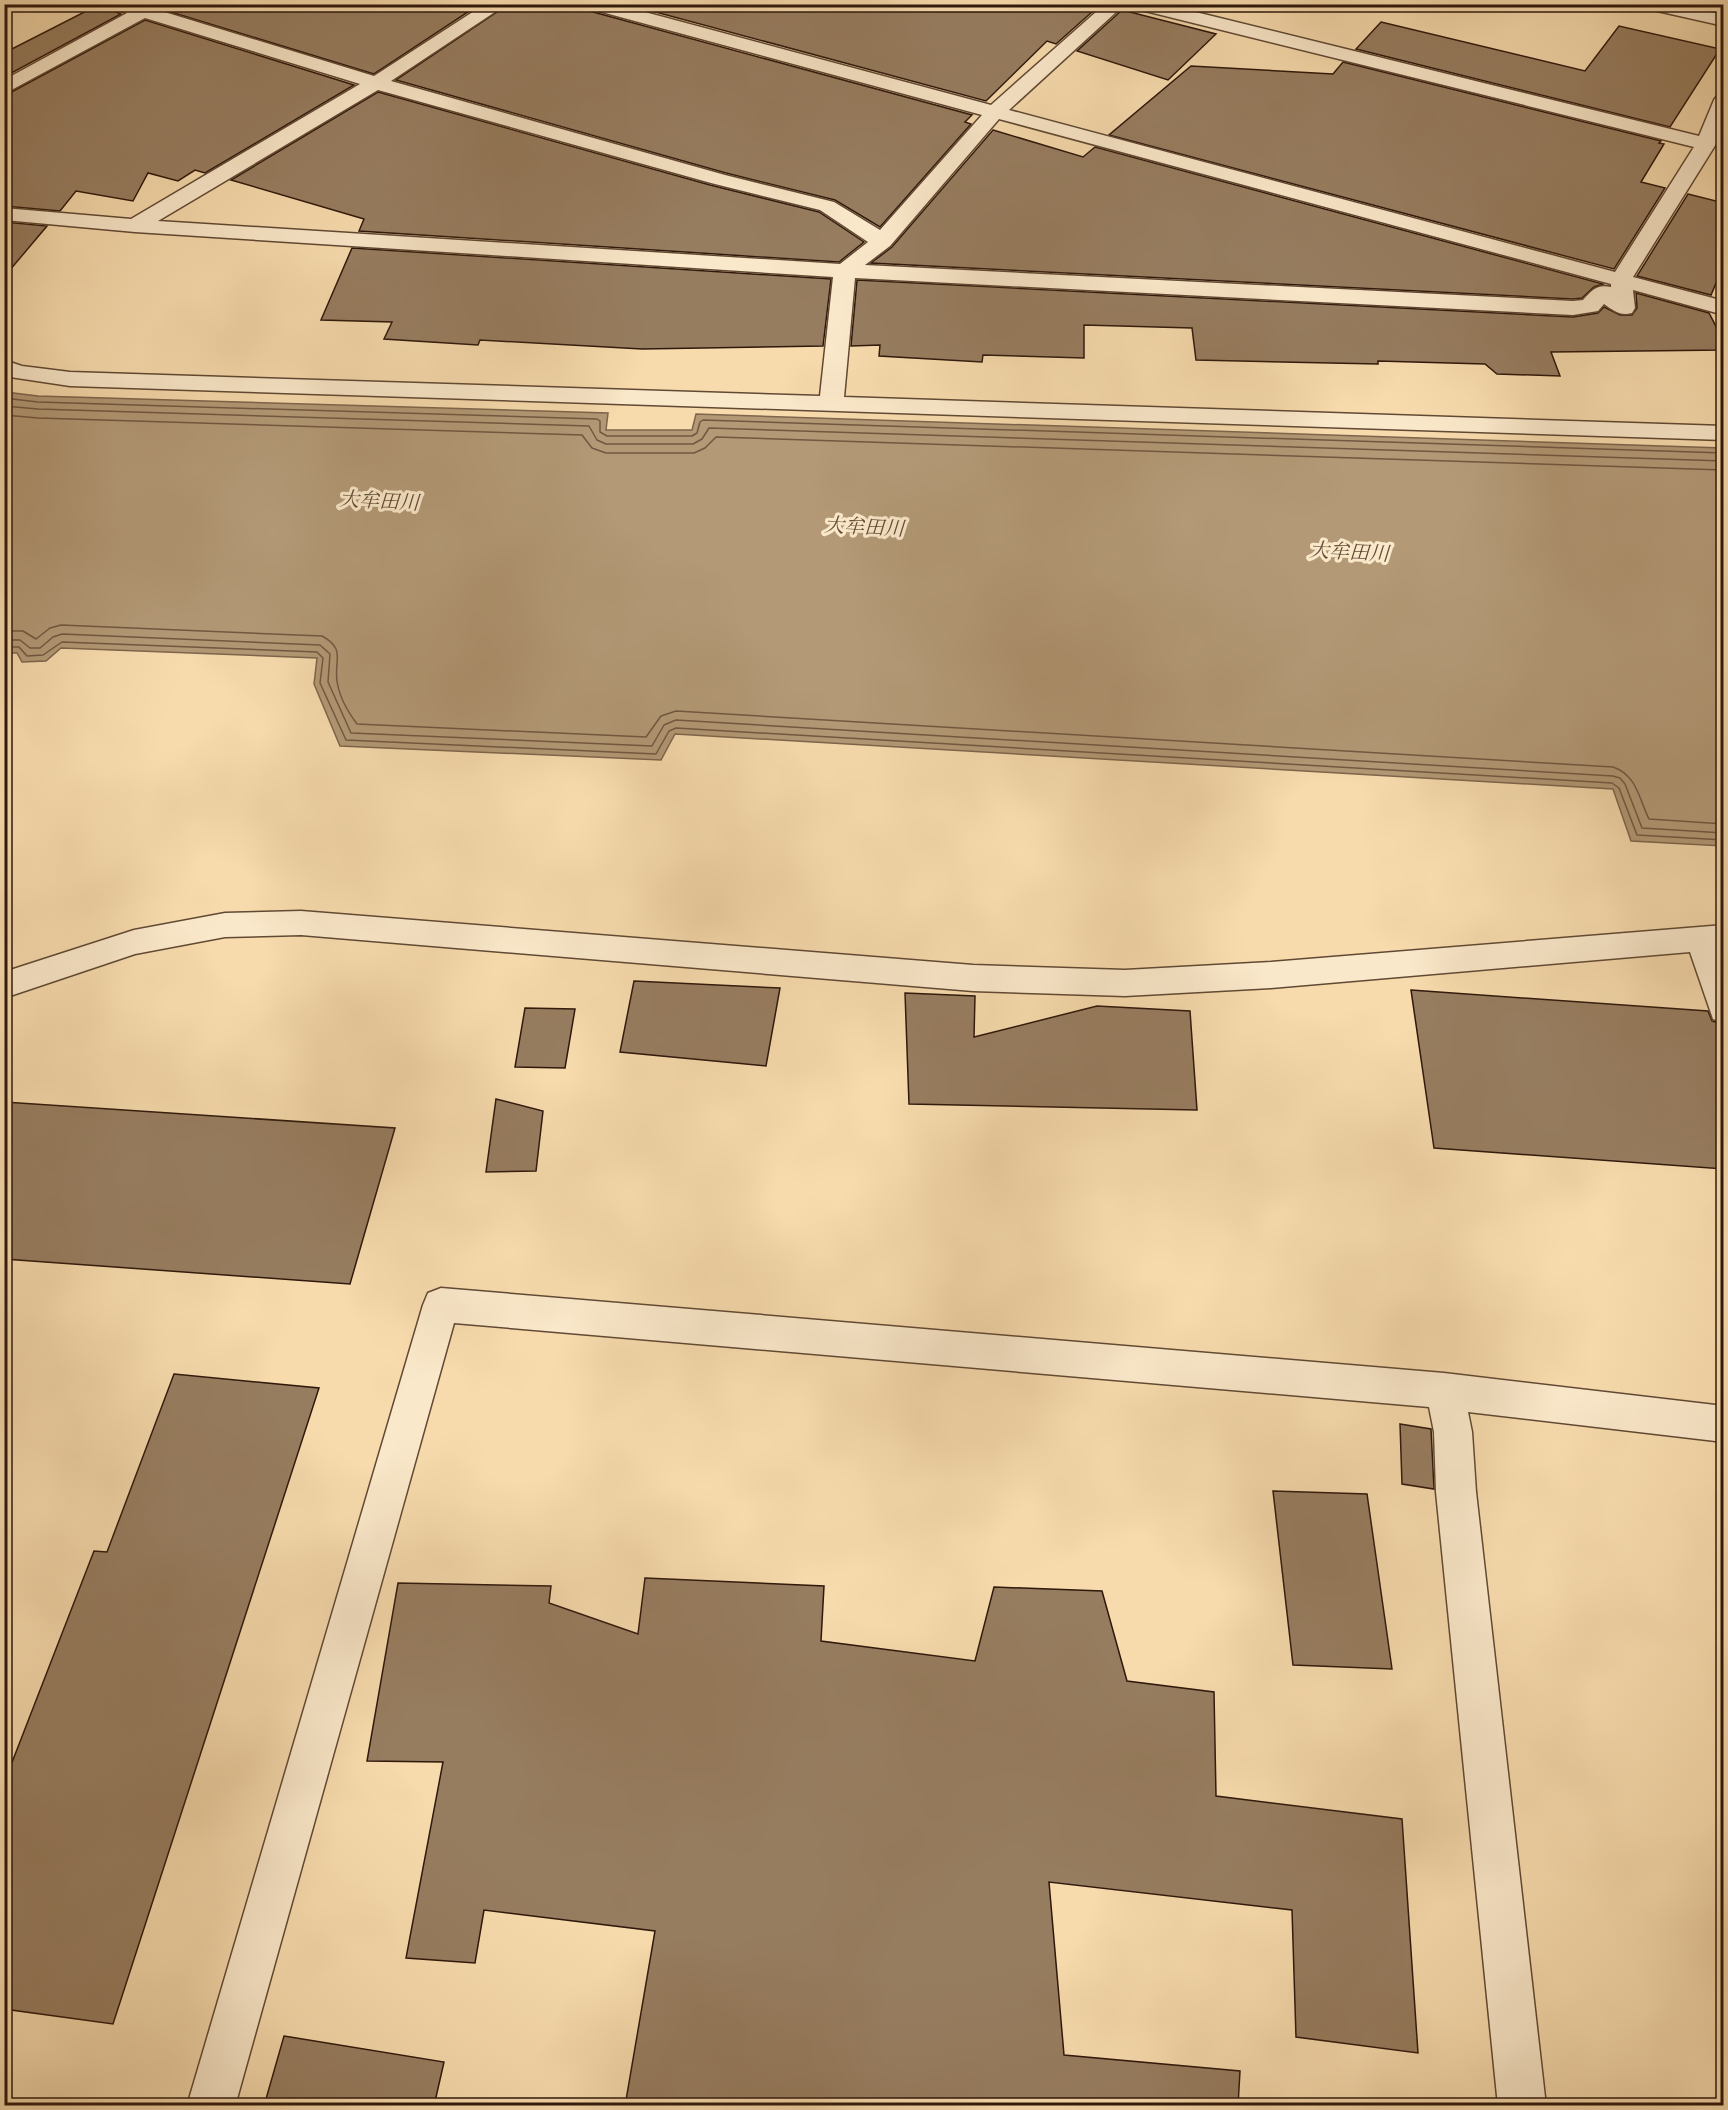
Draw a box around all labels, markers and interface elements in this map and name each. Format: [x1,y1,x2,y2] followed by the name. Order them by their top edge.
[338,487,422,515] water label: 大牟田川
[823,513,907,541] water label: 大牟田川
[1308,538,1392,566] water label: 大牟田川

